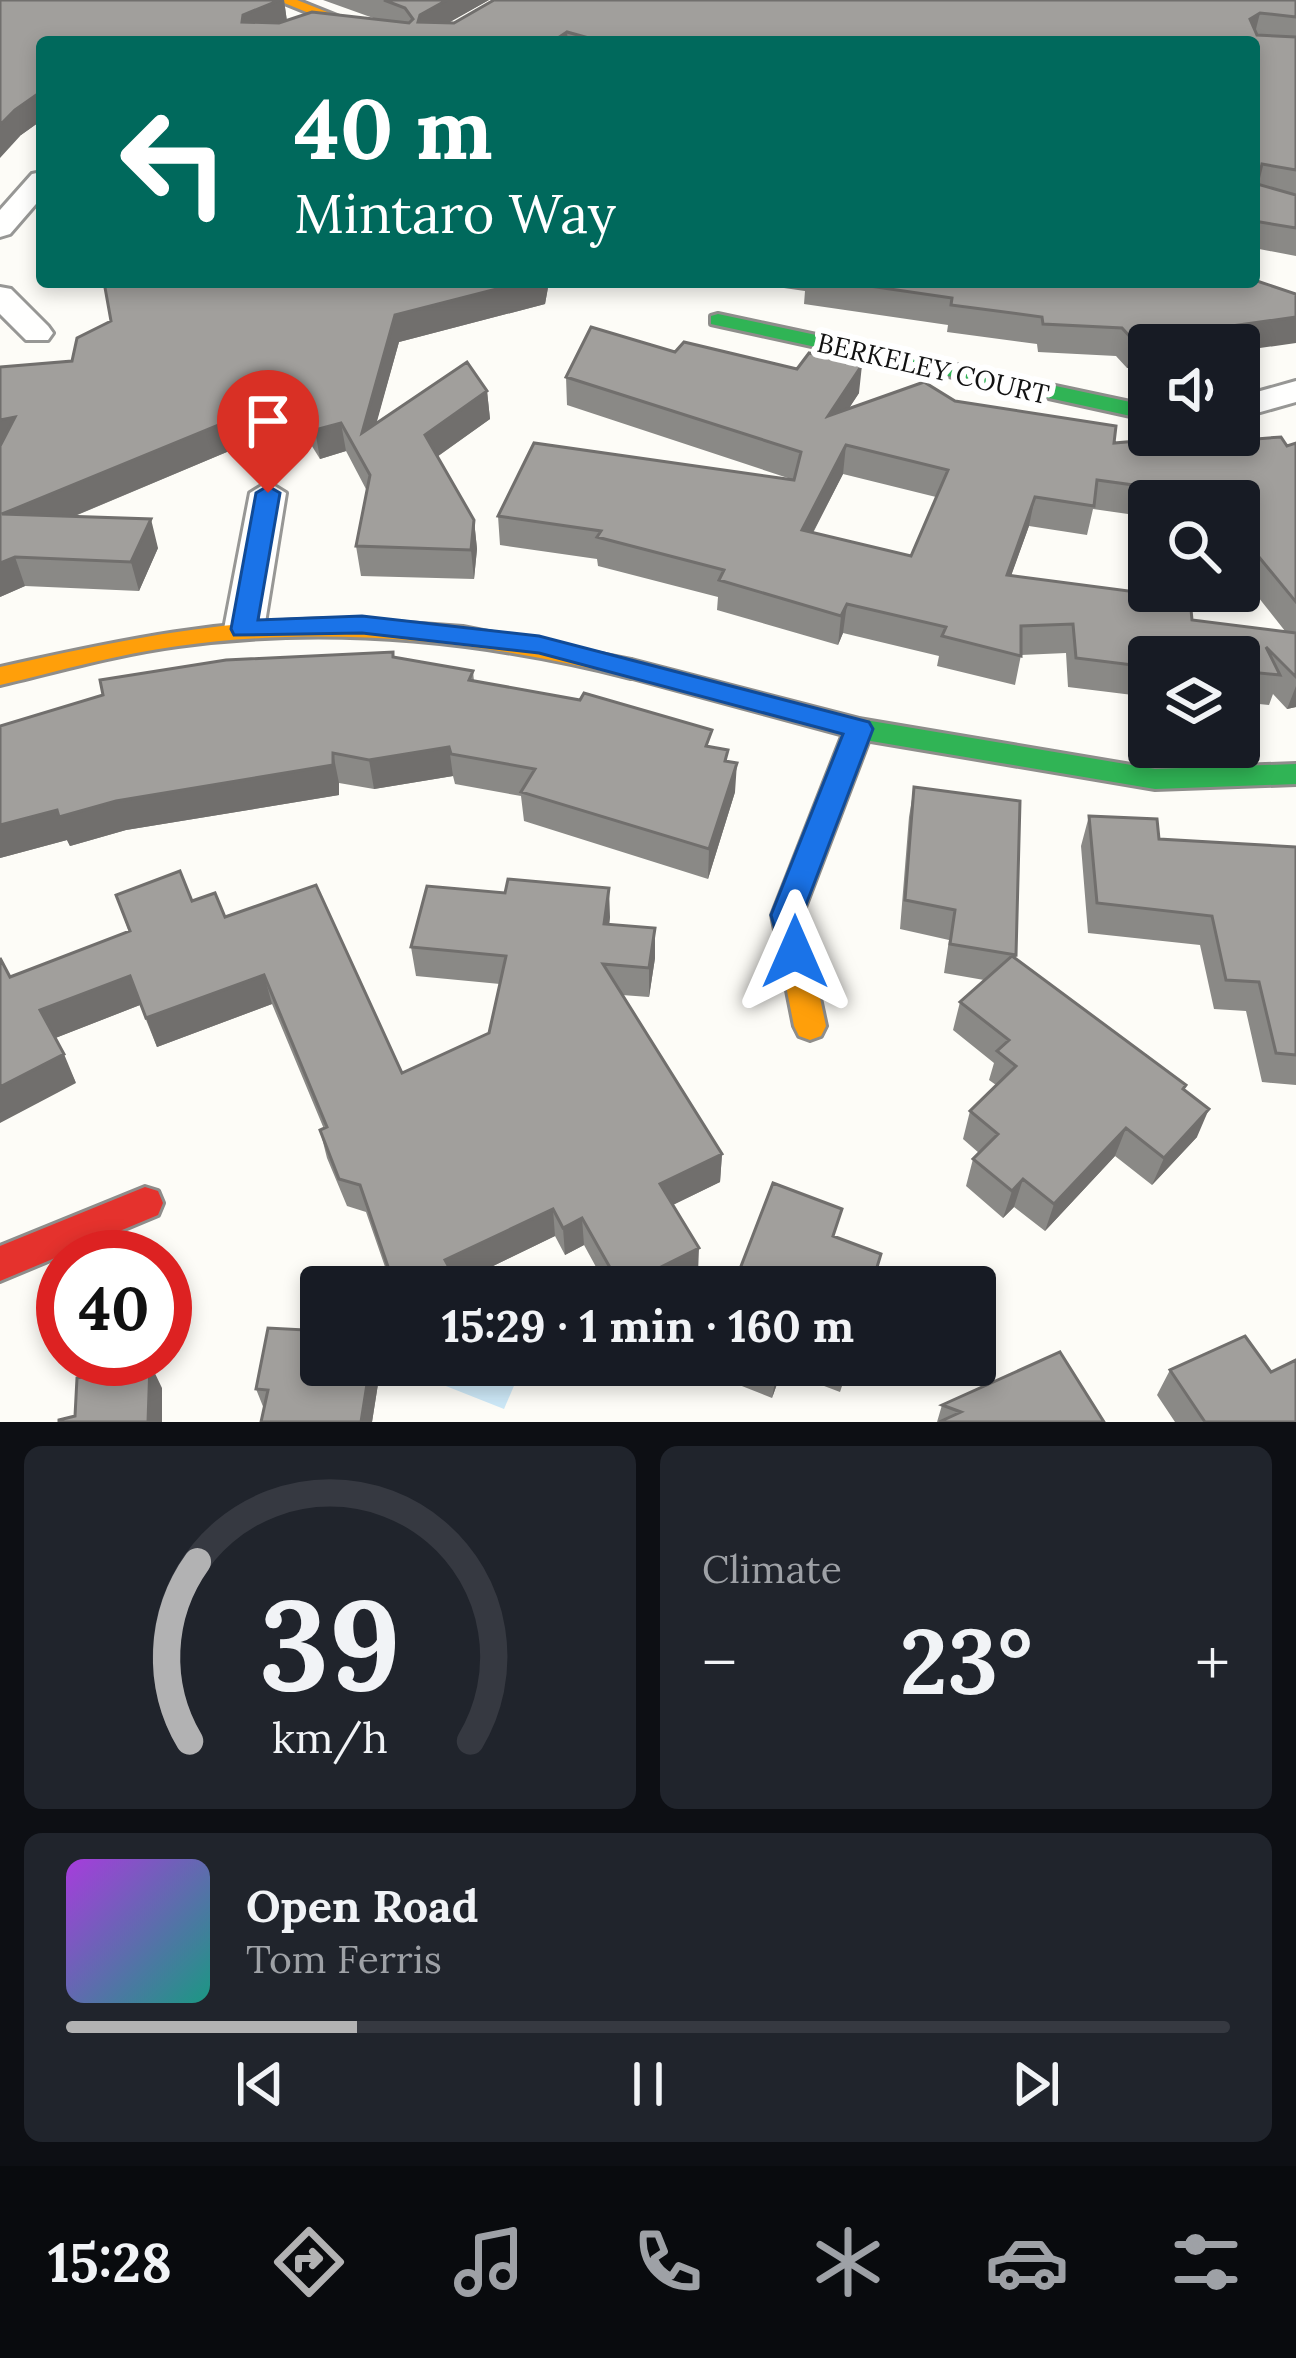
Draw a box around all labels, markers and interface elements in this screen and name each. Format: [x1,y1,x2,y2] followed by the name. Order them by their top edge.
[294,74,493,182] text: 40 m
[96,84,252,240] icon: left
[294,179,616,248] text: Mintaro Way
[1128,324,1260,768] map controls
[1128,324,1260,456] button: sound
[814,325,1052,411] street label: BERKELEY COURT
[217,370,319,493] pin
[235,388,301,454] icon: arrive
[1128,480,1260,612] button: search
[1128,636,1260,768] button: layers
[732,889,858,1015] position arrow
[36,1230,192,1386] speed limit sign: 40
[442,1297,854,1354] text: 15:29 · 1 min · 160 m
[702,1544,842,1594] text: Climate
[259,1564,401,1724] text: 39
[900,1603,1032,1719] text: 23°
[702,1620,737,1704] text: −
[1195,1620,1230,1704] text: +
[272,1709,388,1764] text: km/h
[246,1877,479,1934] text: Open Road
[246,1934,442,1984] text: Tom Ferris
[227,2051,293,2117] icon: previous
[615,2051,681,2117] icon: pause
[1003,2051,1069,2117] icon: next
[267,2220,351,2304] icon: directions
[447,2220,531,2304] icon: music
[626,2220,710,2304] icon: phone
[806,2220,890,2304] icon: climate
[985,2220,1069,2304] icon: car
[1164,2220,1248,2304] icon: filters
[48,2228,172,2297] text: 15:28

